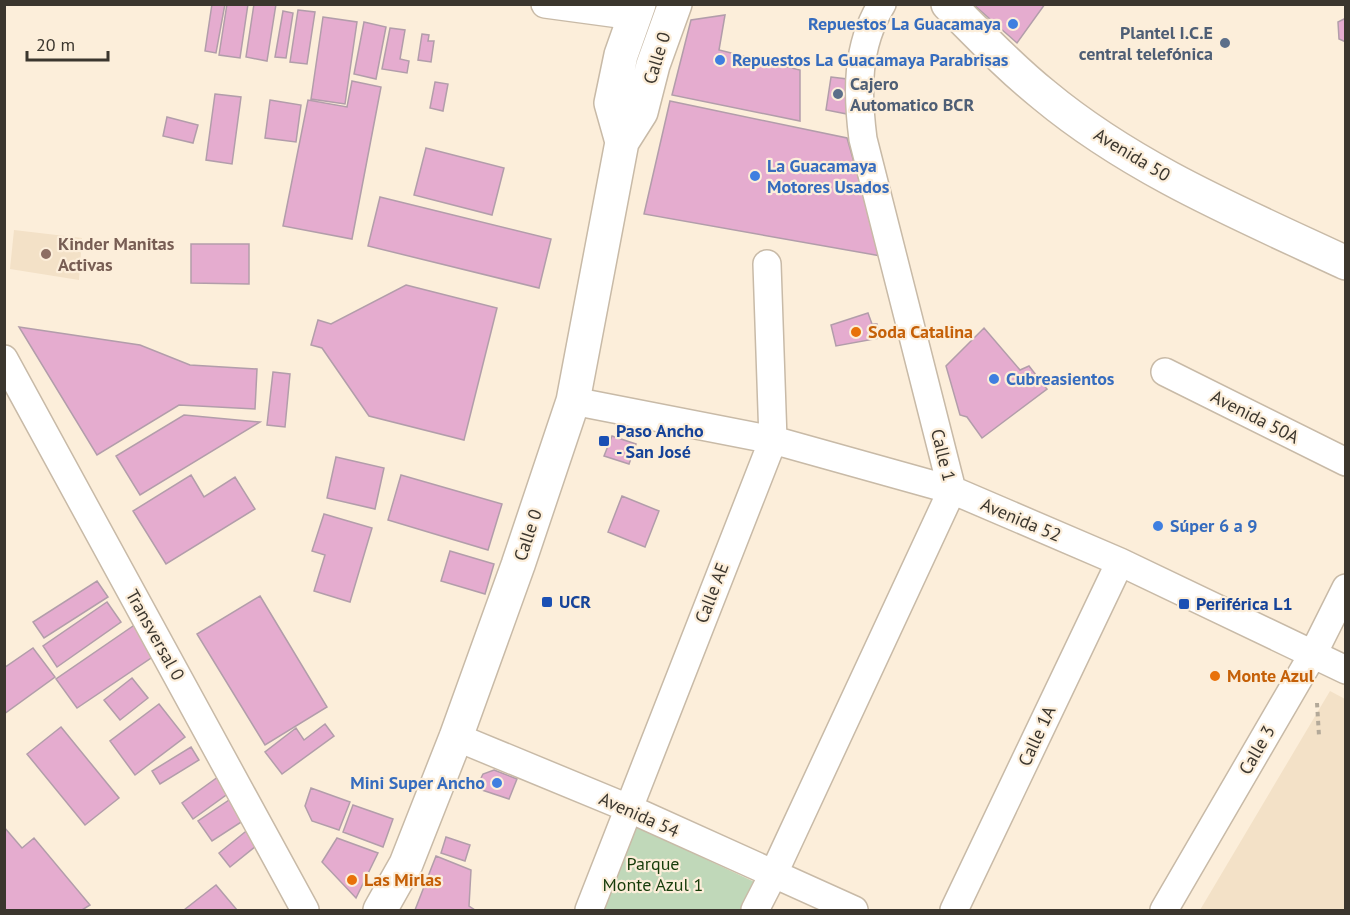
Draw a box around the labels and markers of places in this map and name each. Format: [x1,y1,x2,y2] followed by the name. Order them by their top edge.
[808,12,1001,35] place label: Repuestos La Guacamaya
[1006,17,1020,31] marker: Repuestos La Guacamaya
[1079,21,1213,65] place label: Plantel I.C.E central telefónica
[1218,36,1232,50] marker: Plantel I.C.E central telefónica
[732,48,1009,71] place label: Repuestos La Guacamaya Parabrisas
[713,53,727,67] marker: Repuestos La Guacamaya Parabrisas
[850,72,974,116] place label: Cajero Automatico BCR
[831,87,845,101] marker: Cajero Automatico BCR
[767,154,890,198] place label: La Guacamaya Motores Usados
[748,169,762,183] marker: La Guacamaya Motores Usados
[58,232,175,276] place label: Kinder Manitas Activas
[39,247,53,261] marker: Kinder Manitas Activas
[868,320,973,343] place label: Soda Catalina
[849,325,863,339] marker: Soda Catalina
[1006,367,1115,390] place label: Cubreasientos
[987,372,1001,386] marker: Cubreasientos
[616,419,704,463] place label: Paso Ancho - San José
[597,434,611,448] marker: Paso Ancho - San José
[1170,514,1257,537] place label: Súper 6 a 9
[1151,519,1165,533] marker: Súper 6 a 9
[559,590,591,613] place label: UCR
[1196,592,1293,615] place label: Periférica L1
[540,595,554,609] marker: UCR
[1177,597,1191,611] marker: Periférica L1
[1227,664,1315,687] place label: Monte Azul
[1208,669,1222,683] marker: Monte Azul
[350,771,485,794] place label: Mini Super Ancho
[490,776,504,790] marker: Mini Super Ancho
[364,868,442,891] place label: Las Mirlas
[345,873,359,887] marker: Las Mirlas

